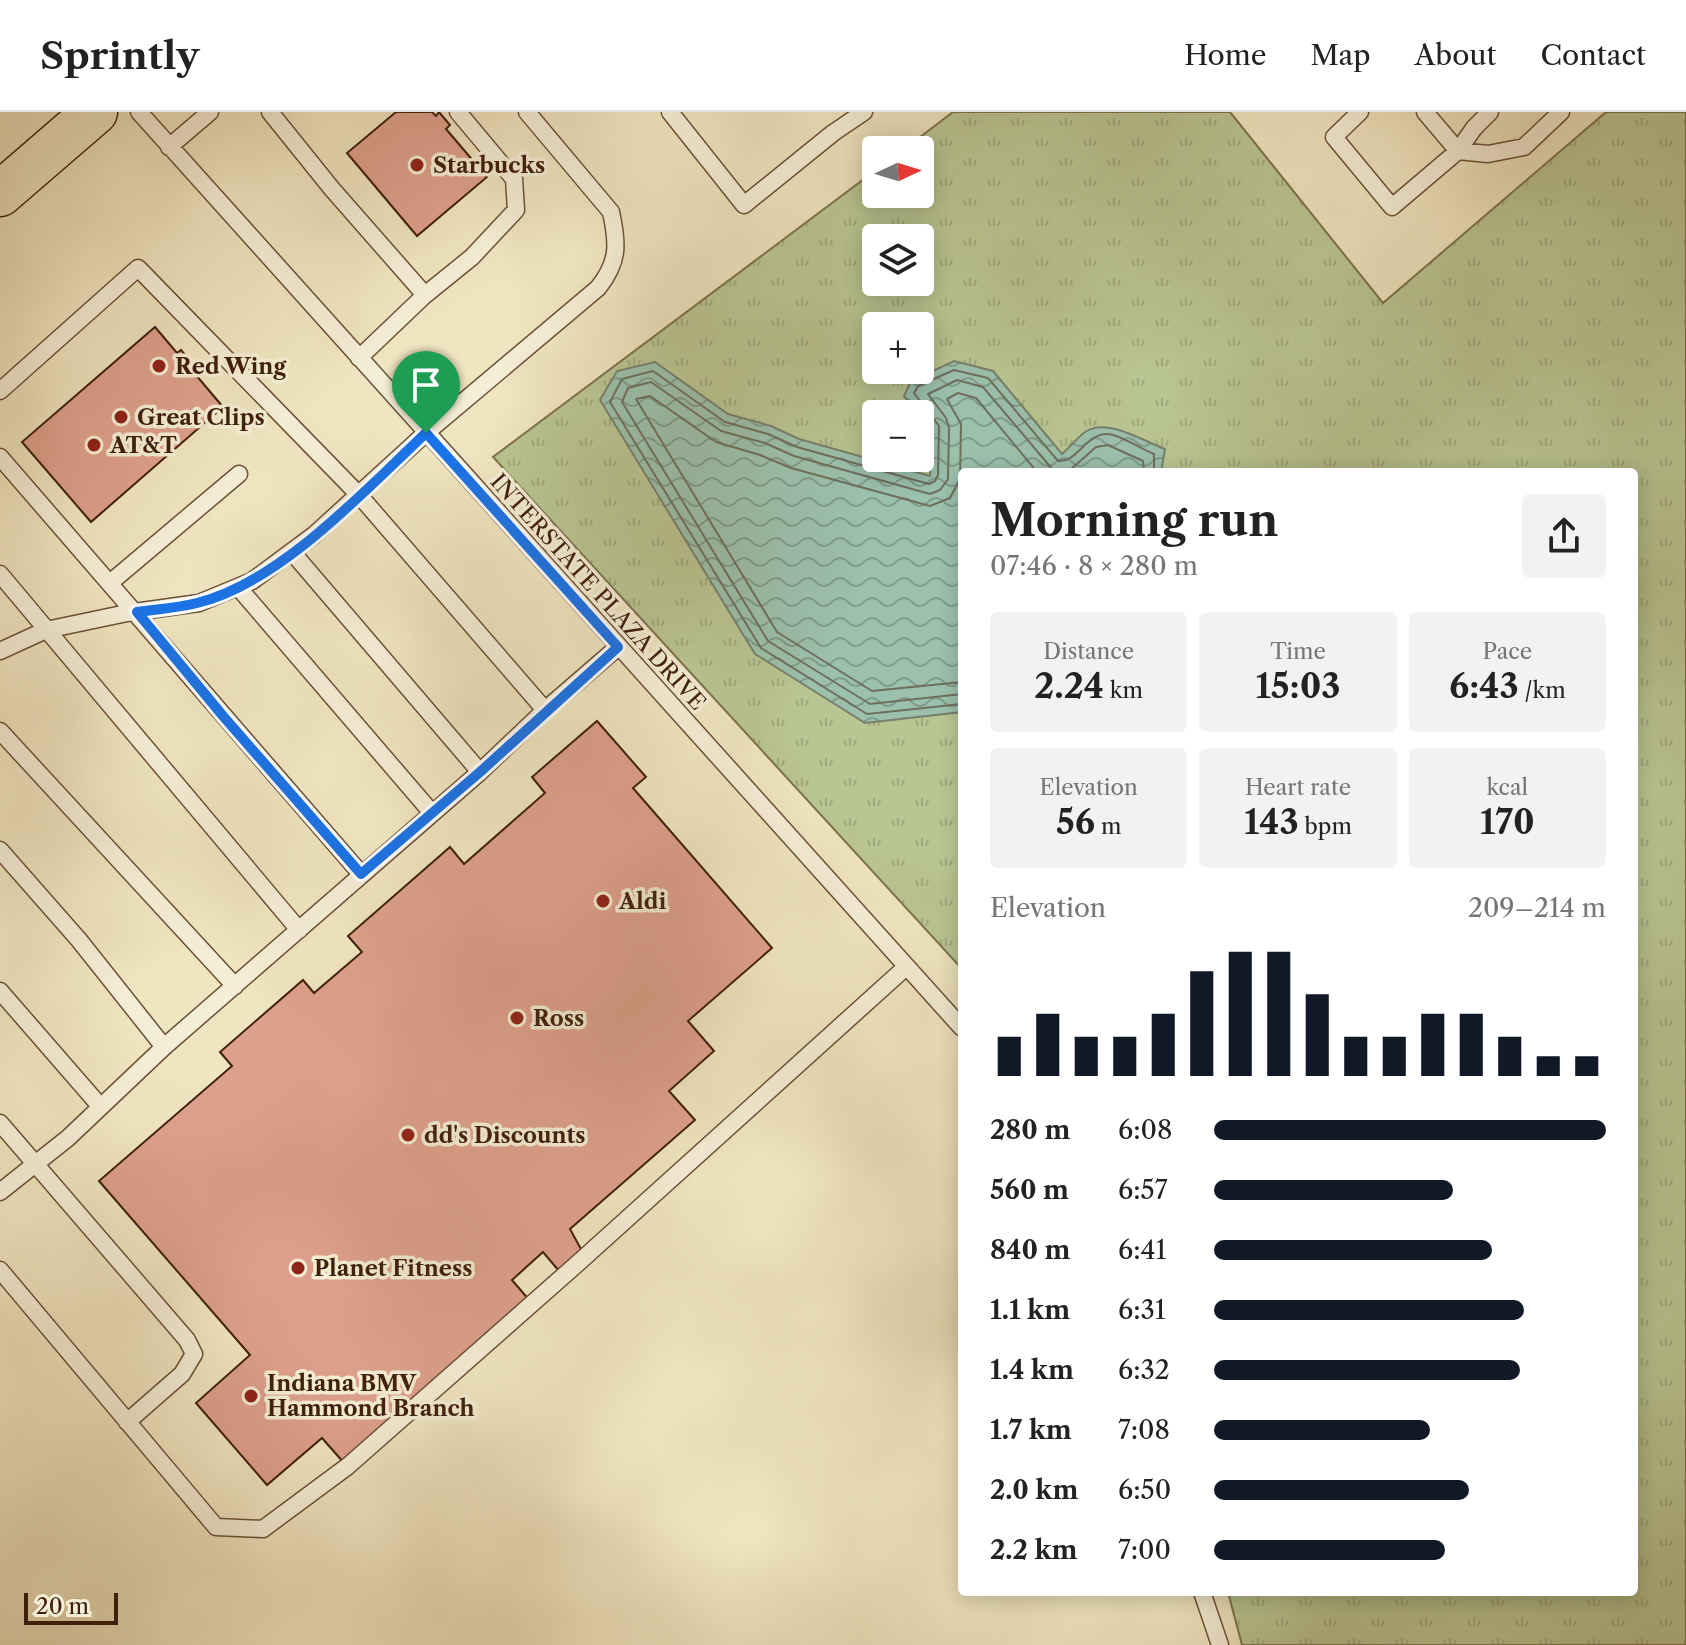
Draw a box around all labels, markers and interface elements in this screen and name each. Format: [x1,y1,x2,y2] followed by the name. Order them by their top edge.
[40,32,199,79] text: Sprintly
[1184,38,1266,72] text: Home
[1310,38,1370,72] text: Map
[1414,38,1496,72] text: About
[1540,38,1646,72] text: Contact
[862,136,934,208] north arrow
[862,136,934,472] map controls
[433,152,545,179] place label: Starbucks
[408,156,426,174] marker: Starbucks
[862,224,934,296] button: layers
[862,312,934,384] button: +
[392,351,460,433] pin
[175,353,287,380] place label: Red Wing
[150,357,168,375] marker: Red Wing
[404,363,448,407] icon: arrive
[862,400,934,472] button: −
[137,404,265,431] place label: Great Clips
[112,408,130,426] marker: Great Clips
[109,432,177,459] place label: AT&T
[85,436,103,454] marker: AT&T
[485,468,711,716] street label: INTERSTATE PLAZA DRIVE
[990,493,1279,547] text: Morning run
[1522,494,1606,578] button: share
[990,550,1198,582] text: 07:46 · 8 × 280 m
[1043,638,1134,665] text: Distance
[1270,638,1326,665] text: Time
[1482,638,1532,665] text: Pace
[1034,665,1104,707] text: 2.24
[1255,665,1341,707] text: 15:03
[1449,665,1519,707] text: 6:43
[1104,677,1143,704] text: km
[1519,677,1566,704] text: /km
[1040,774,1138,801] text: Elevation
[1245,774,1351,801] text: Heart rate
[1487,774,1528,801] text: kcal
[1056,801,1095,843] text: 56
[1244,801,1299,843] text: 143
[1480,801,1535,843] text: 170
[1095,813,1121,840] text: m
[1299,813,1352,840] text: bpm
[618,888,666,915] place label: Aldi
[594,892,612,910] marker: Aldi
[990,892,1106,924] text: Elevation
[1468,892,1606,924] text: 209–214 m
[533,1005,584,1032] place label: Ross
[508,1009,526,1027] marker: Ross
[990,1114,1070,1146] text: 280 m
[1118,1114,1172,1146] text: 6:08
[424,1122,586,1149] place label: dd's Discounts
[399,1126,417,1144] marker: dd's Discounts
[990,1174,1069,1206] text: 560 m
[1118,1174,1167,1206] text: 6:57
[990,1234,1070,1266] text: 840 m
[1118,1234,1166,1266] text: 6:41
[314,1255,472,1282] place label: Planet Fitness
[289,1259,307,1277] marker: Planet Fitness
[990,1294,1070,1326] text: 1.1 km
[1118,1294,1166,1326] text: 6:31
[990,1354,1074,1386] text: 1.4 km
[1118,1354,1170,1386] text: 6:32
[267,1370,475,1422] place label: Indiana BMV Hammond Branch
[242,1387,260,1405] marker: Indiana BMV Hammond Branch
[990,1414,1072,1446] text: 1.7 km
[1118,1414,1170,1446] text: 7:08
[990,1474,1078,1506] text: 2.0 km
[1118,1474,1171,1506] text: 6:50
[990,1534,1077,1566] text: 2.2 km
[1118,1534,1171,1566] text: 7:00
[24,1589,118,1625] scale bar
[36,1593,89,1620] text: 20 m

